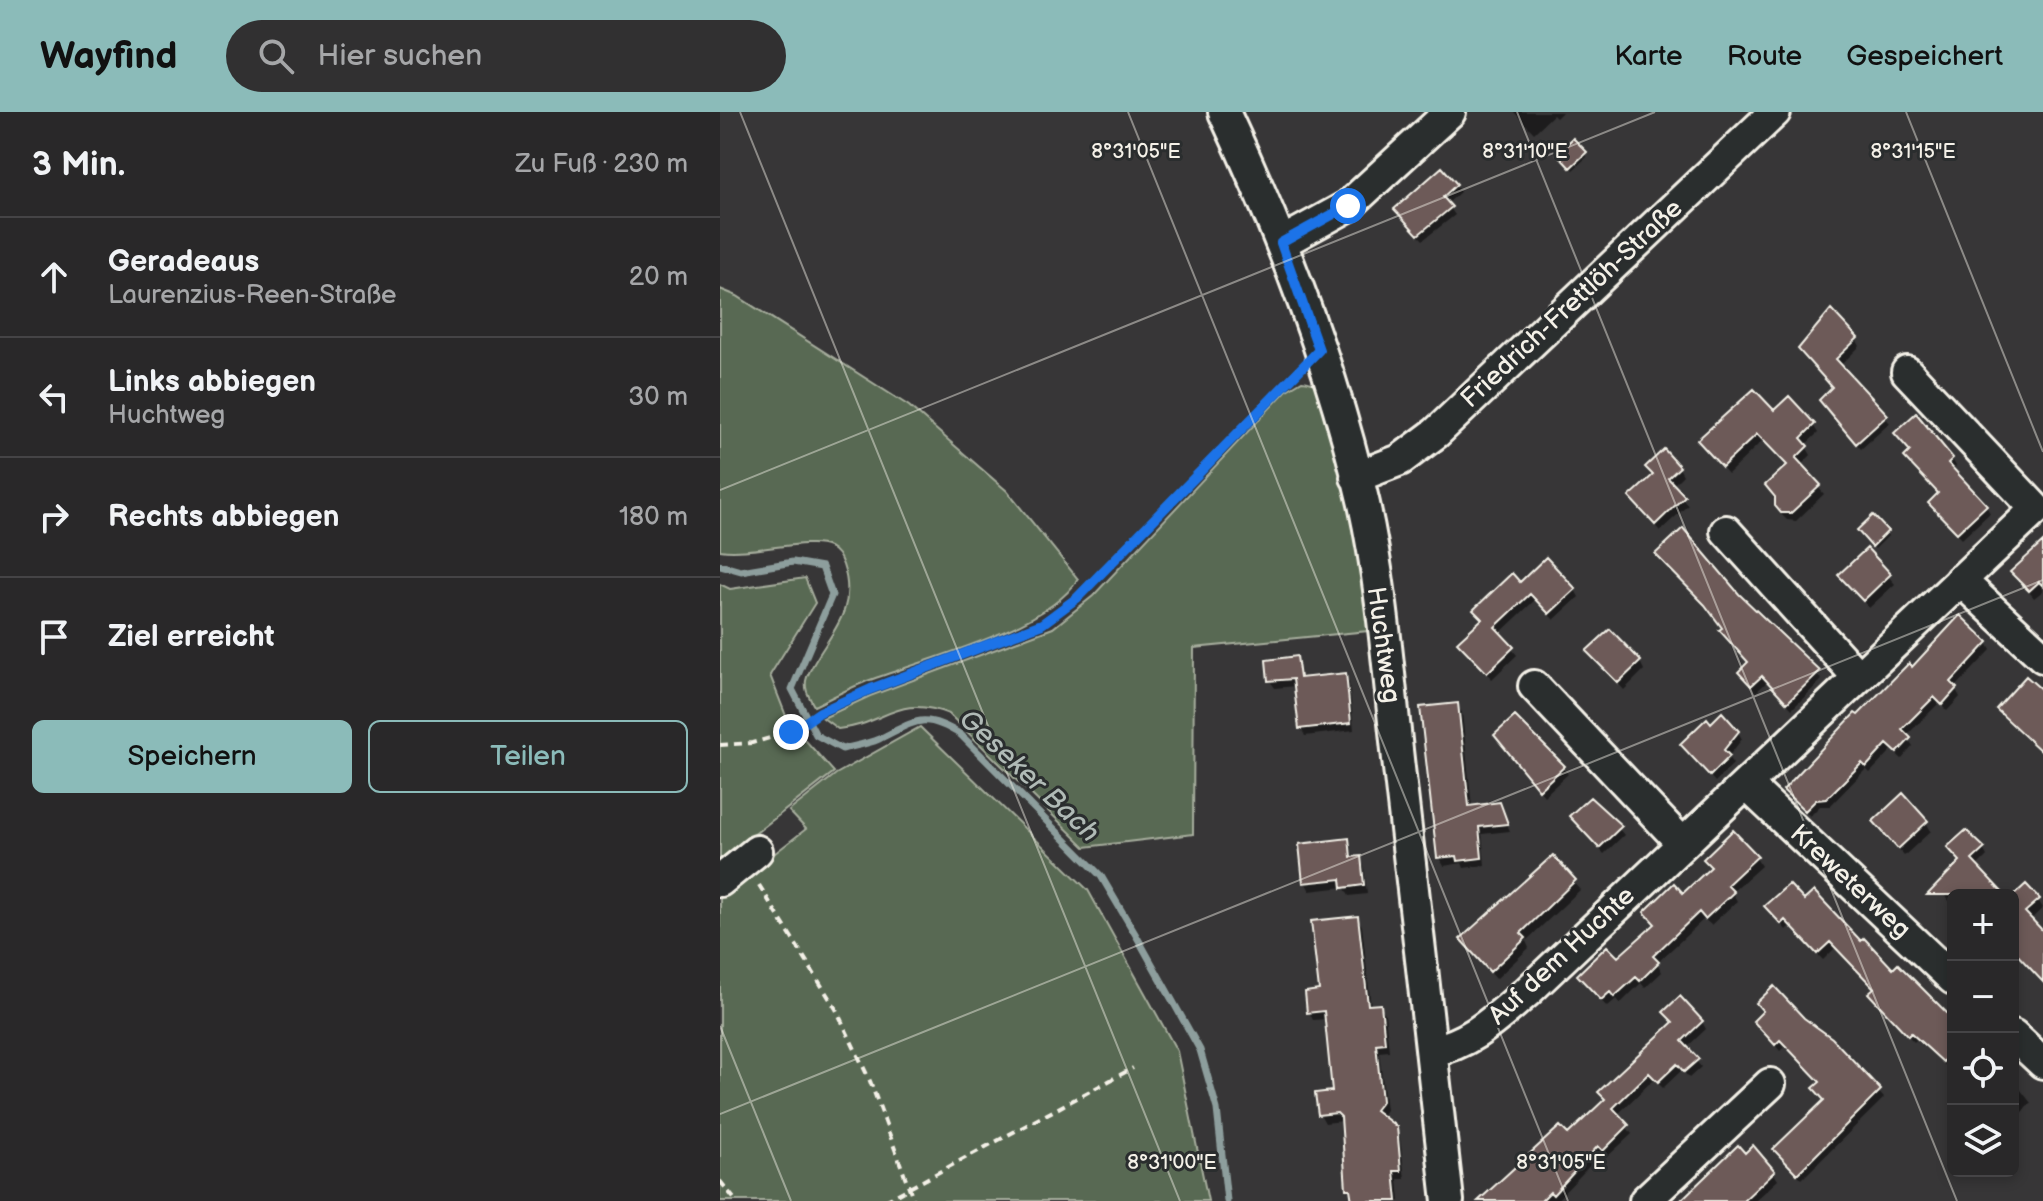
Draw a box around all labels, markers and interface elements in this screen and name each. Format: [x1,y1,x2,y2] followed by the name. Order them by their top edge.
[226,20,786,92] search box
[40,34,178,79] text: Wayfind
[254,34,298,78] icon: search
[318,38,482,74] text: Hier suchen
[1614,40,1683,73] text: Karte
[1727,40,1802,73] text: Route
[1846,40,2003,73] text: Gespeichert
[1091,140,1181,164] text: 8°31'05"E
[1482,140,1568,164] text: 8°31'10"E
[1870,140,1956,164] text: 8°31'15"E
[32,144,125,185] text: 3 Min.
[515,149,688,180] text: Zu Fuß · 230 m
[1330,188,1366,224] route start
[1455,193,1689,415] street label: Friedrich-Frettlöh-Straße
[108,244,259,280] text: Geradeaus
[32,255,76,299] icon: ahead
[629,262,688,293] text: 20 m
[108,280,396,311] text: Laurenzius-Reen-Straße
[108,364,316,400] text: Links abbiegen
[32,375,76,419] icon: left
[628,382,688,413] text: 30 m
[108,400,225,431] text: Huchtweg
[32,495,76,539] icon: right
[108,499,340,535] text: Rechts abbiegen
[619,502,688,533] text: 180 m
[1359,585,1407,705] street label: Huchtweg
[32,615,76,659] icon: arrive
[108,619,275,655] text: Ziel erreicht
[952,703,1106,849] water label: Geseker Bach
[773,714,809,750] route end
[32,720,352,793] button: Speichern
[368,720,688,793] button: Teilen
[1783,818,1917,946] street label: Kreweterweg
[1483,880,1641,1032] street label: Auf dem Huchte
[1947,889,2019,1177] map controls
[1947,889,2019,961] button: +
[1947,961,2019,1033] button: −
[1947,1033,2019,1105] button: locate
[1947,1105,2019,1177] button: layers
[1127,1151,1217,1175] text: 8°31'00"E
[1516,1151,1606,1175] text: 8°31'05"E

